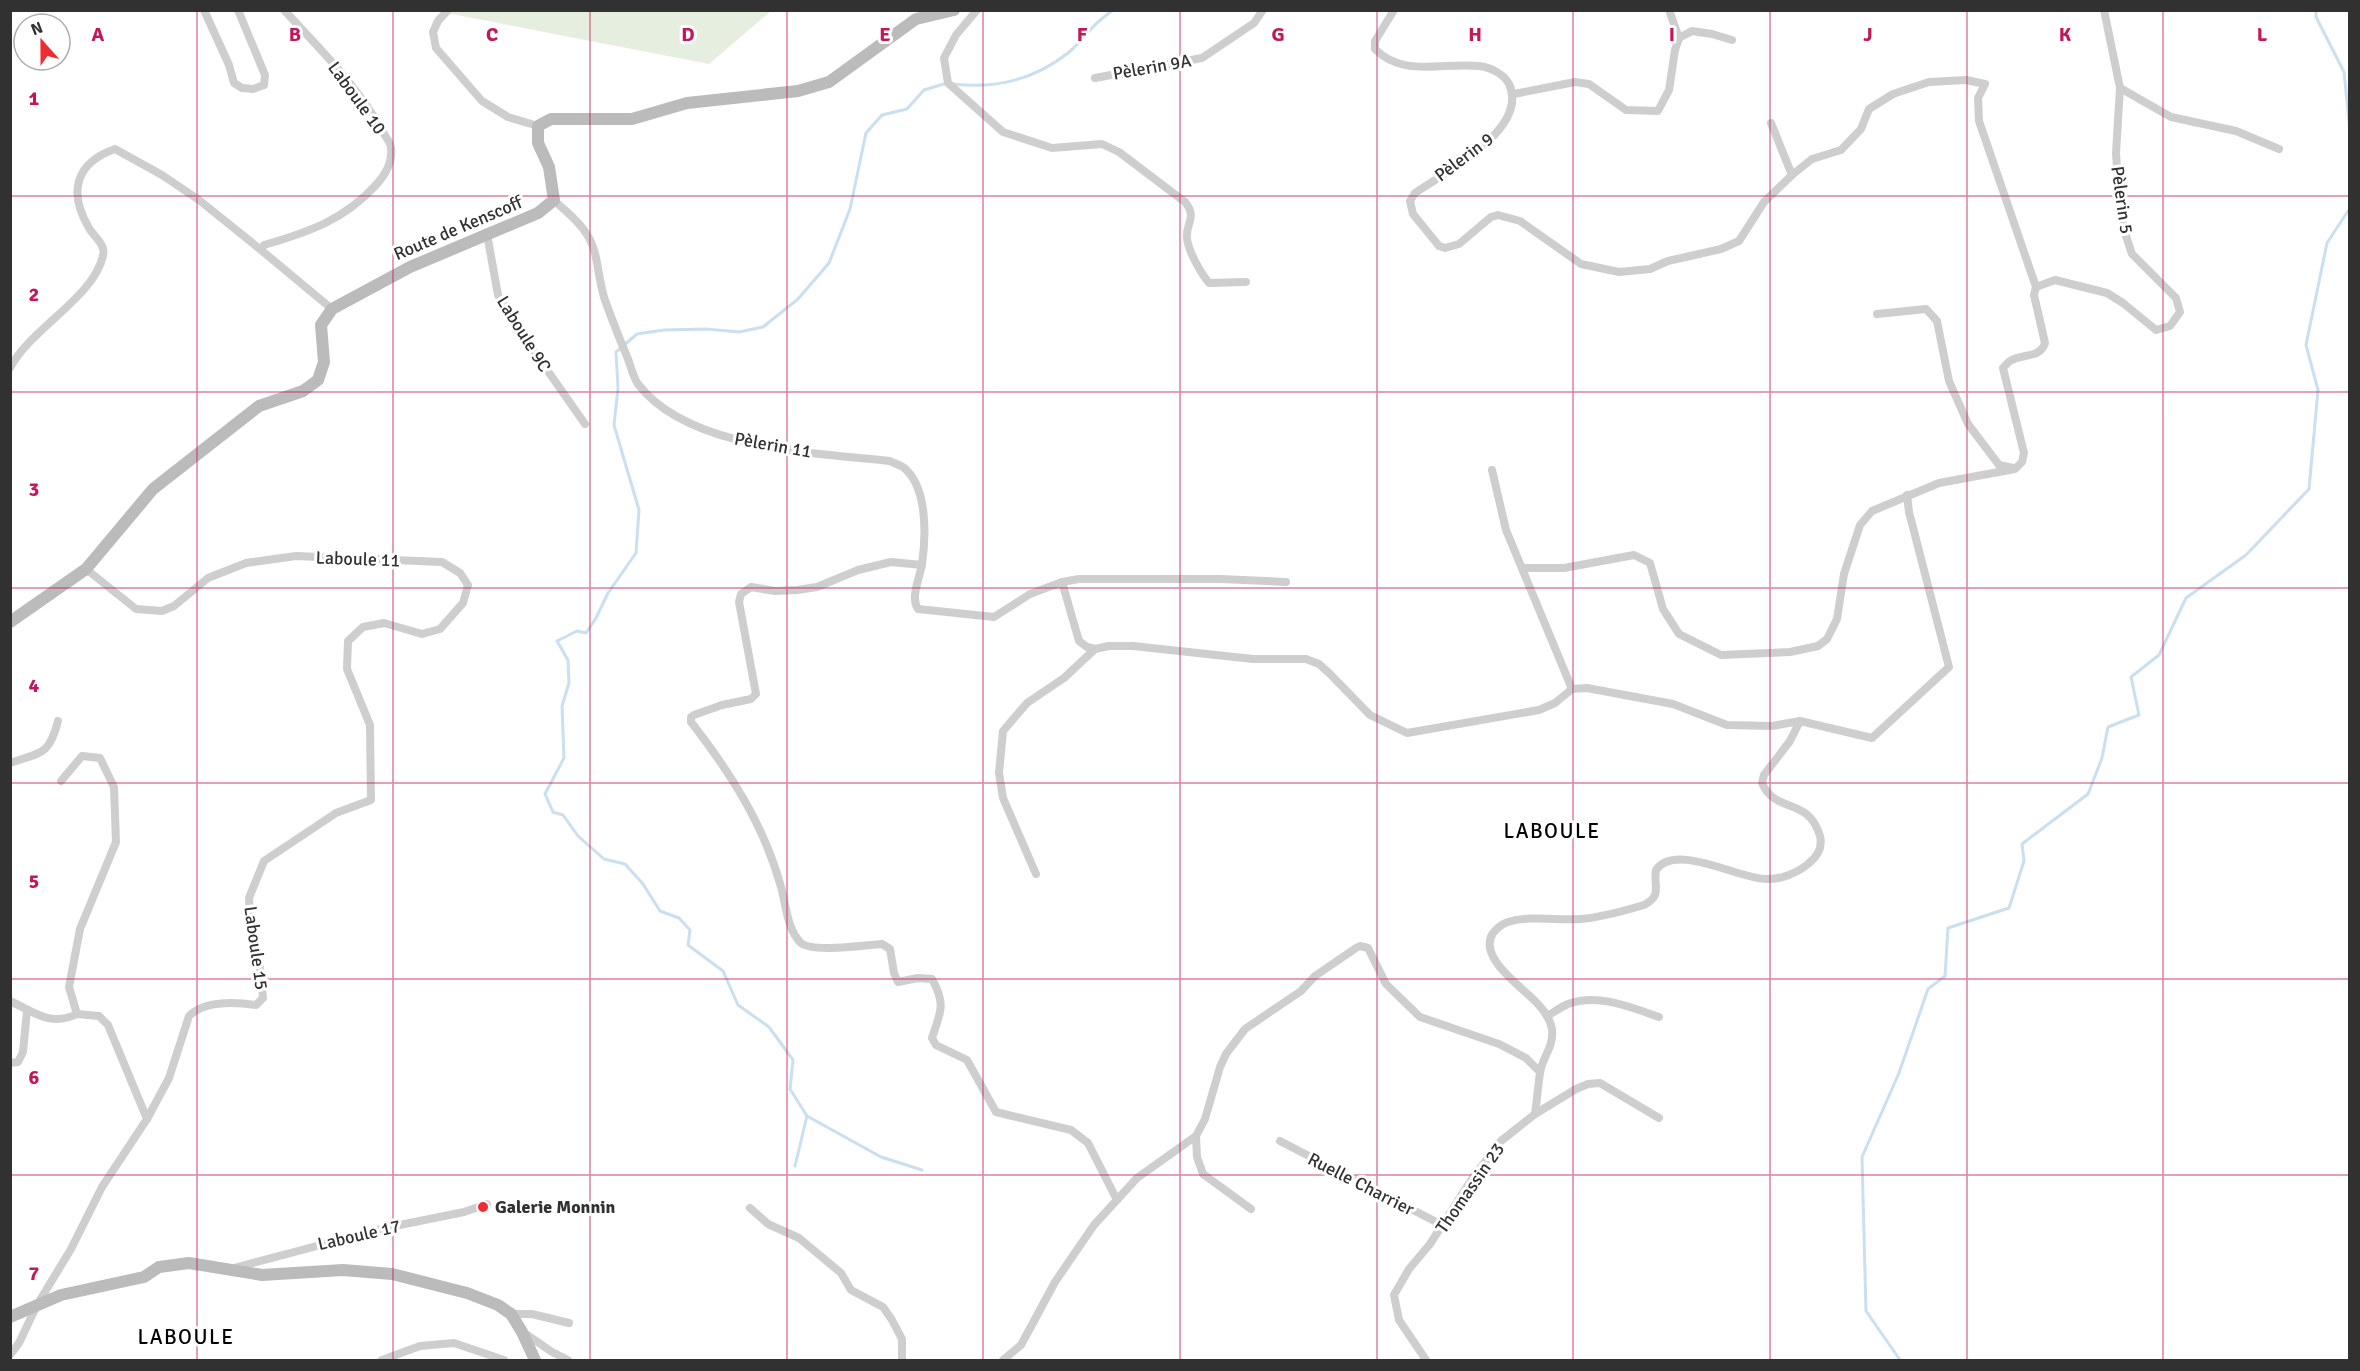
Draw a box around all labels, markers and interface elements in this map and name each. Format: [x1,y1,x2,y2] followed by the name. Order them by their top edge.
[12,12,72,72] north arrow
[28,18,46,40] text: N
[92,22,105,47] text: A
[289,22,301,47] text: B
[486,22,498,47] text: C
[681,22,695,47] text: D
[879,22,891,47] text: E
[1077,22,1088,47] text: F
[1271,22,1285,47] text: G
[1468,22,1482,47] text: H
[1669,22,1675,47] text: I
[1863,22,1873,47] text: J
[2059,22,2072,47] text: K
[2257,22,2268,47] text: L
[1111,49,1193,85] street label: Pèlerin 9A
[323,57,391,139] street label: Laboule 10
[29,86,40,111] text: 1
[1430,128,1498,186] street label: Pèlerin 9
[2106,165,2138,235] street label: Pèlerin 5
[390,190,527,265] street label: Route de Kenscoff
[29,282,39,307] text: 2
[492,292,556,376] street label: Laboule 9C
[733,427,813,463] street label: Pèlerin 11
[29,477,39,502] text: 3
[315,547,401,571] street label: Laboule 11
[29,673,40,698] text: 4
[1503,818,1601,844] district label: LABOULE
[29,869,39,894] text: 5
[239,905,273,991] street label: Laboule 15
[29,1065,40,1090] text: 6
[1431,1139,1509,1237] street label: Thomassin 23
[1304,1148,1418,1220] street label: Ruelle Charrier
[495,1196,616,1218] place label: Galerie Monnin
[476,1200,490,1214] marker: Galerie Monnin
[315,1215,403,1255] street label: Laboule 17
[29,1261,40,1286] text: 7
[137,1324,235,1350] district label: LABOULE

